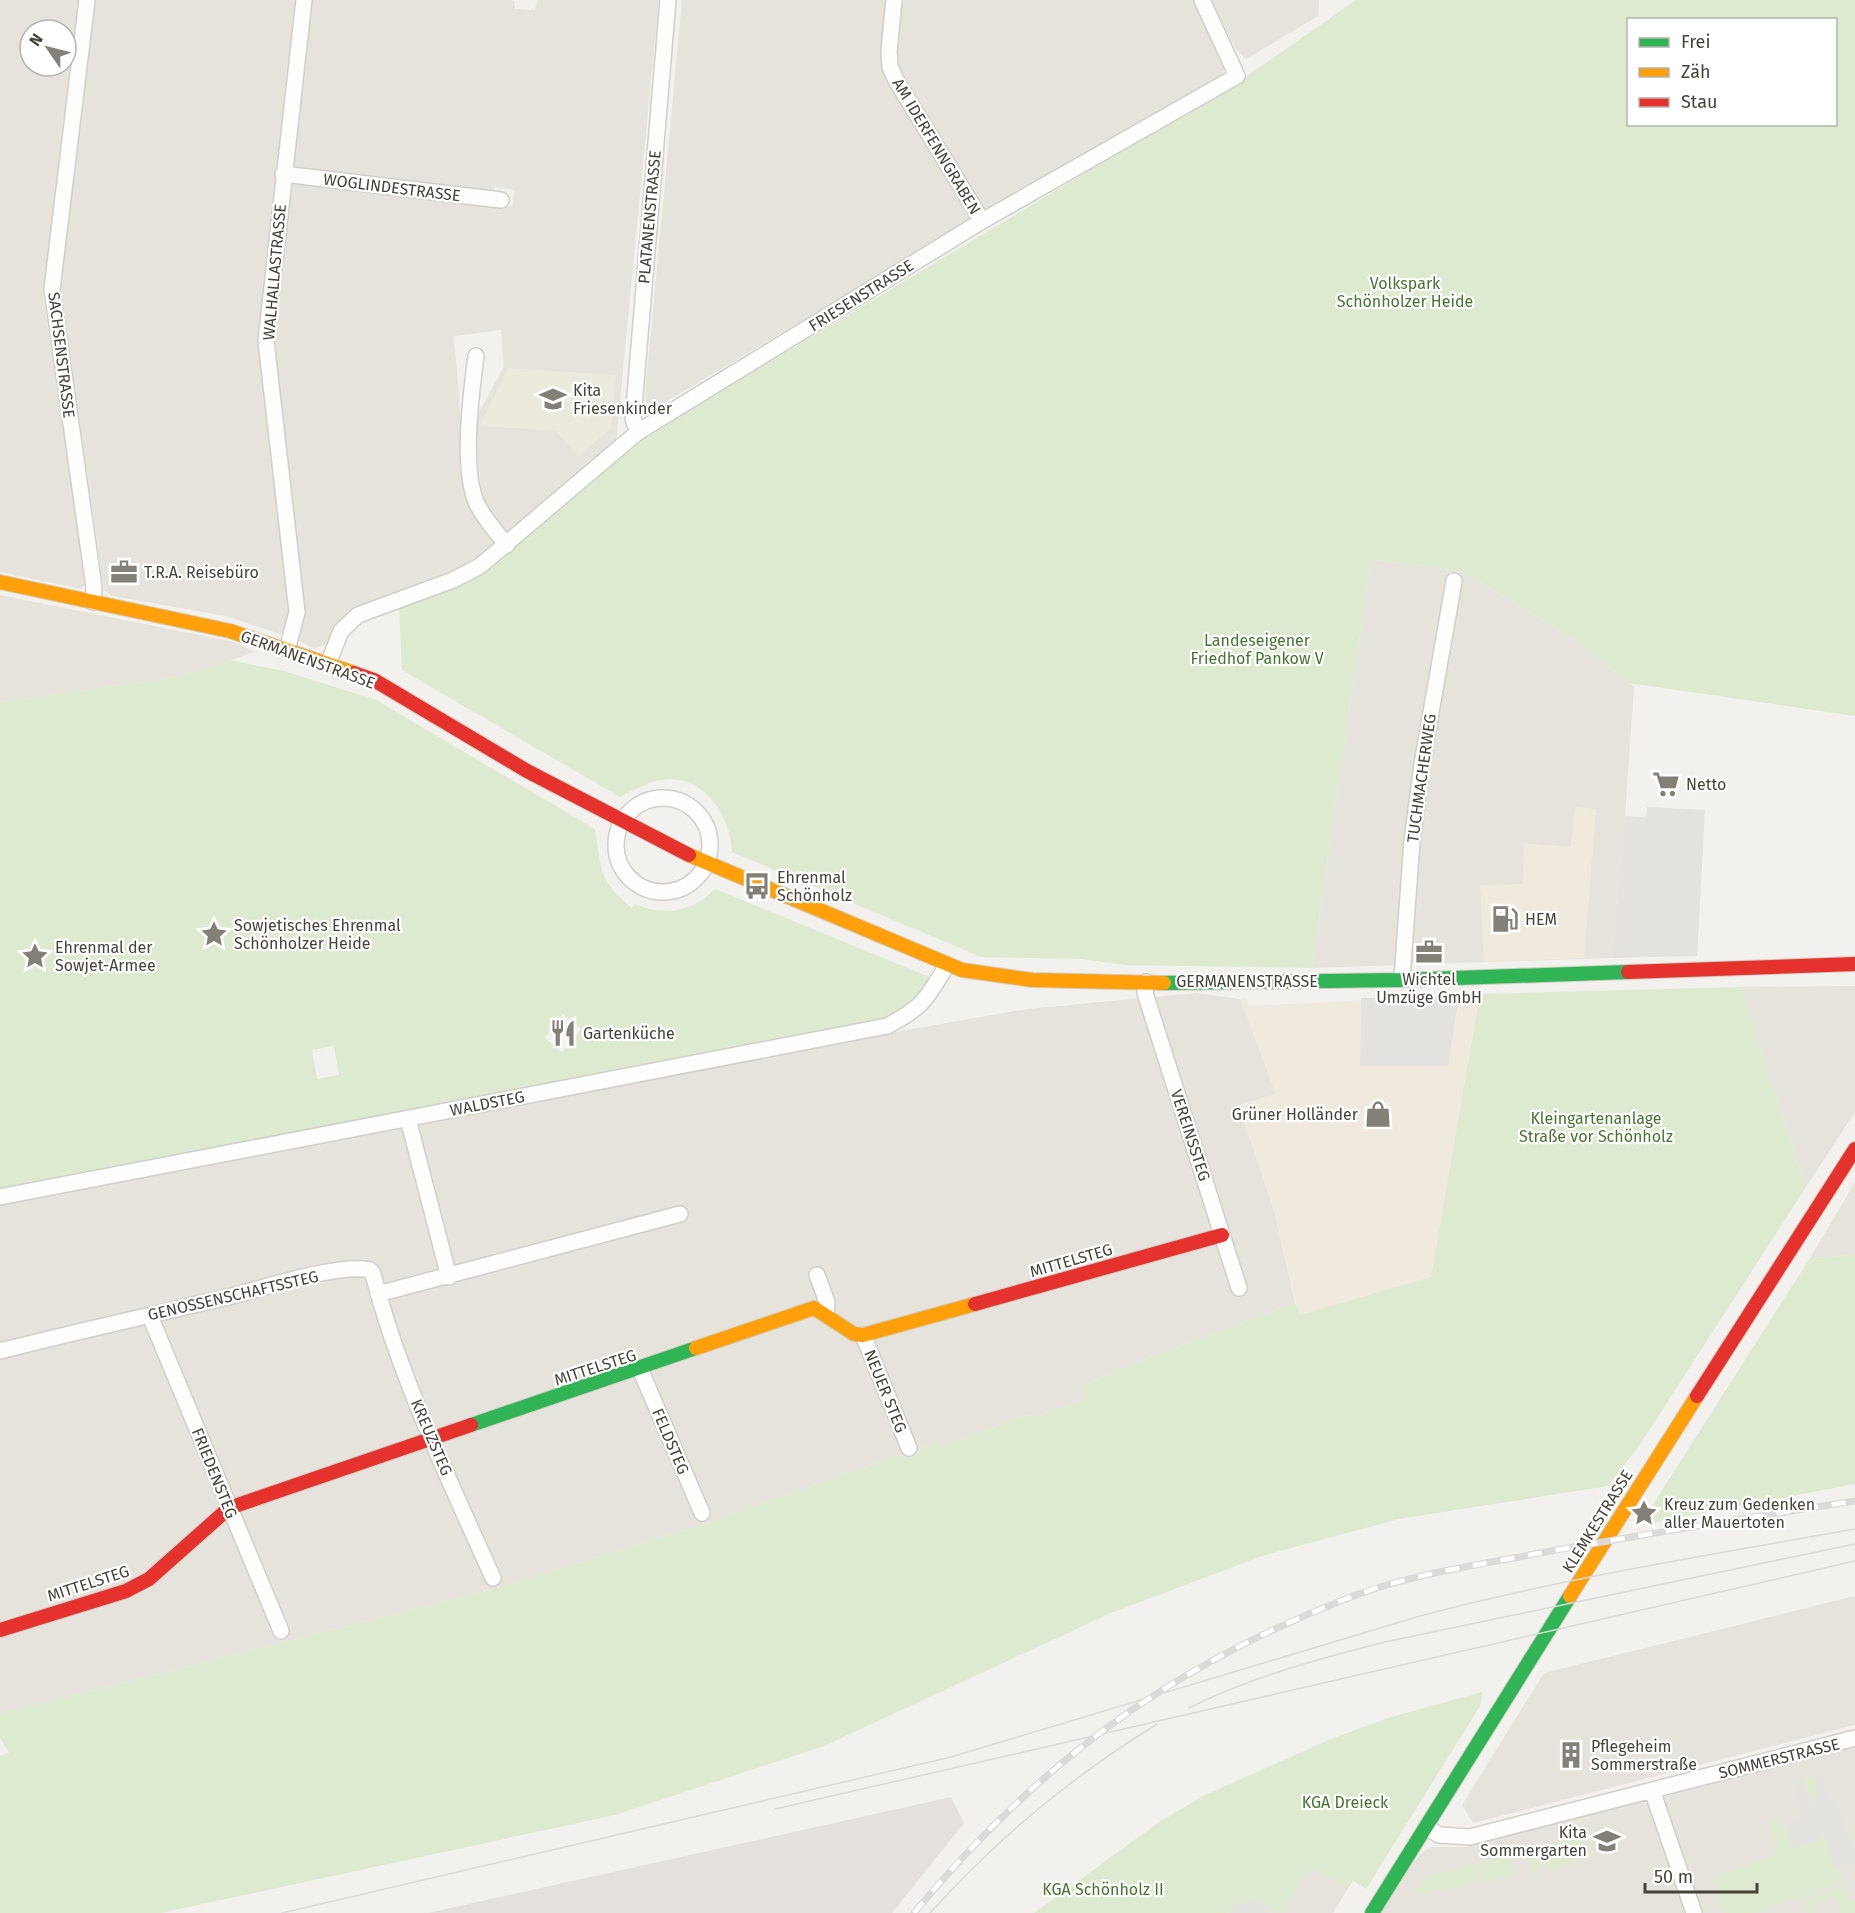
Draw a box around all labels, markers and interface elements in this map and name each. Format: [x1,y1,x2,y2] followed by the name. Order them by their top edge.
[18,18,78,78] north arrow
[1627,18,1837,126] legend
[25,30,47,49] text: N
[1681,31,1711,53] text: Frei
[1681,61,1710,83] text: Zäh
[888,75,985,218] street label: AM IDERFENNGRABEN
[1681,91,1717,113] text: Stau
[634,149,665,285] street label: PLATANENSTRASSE
[322,170,462,205] street label: WOGLINDESTRASSE
[259,203,290,341] street label: WALHALLASTRASSE
[805,256,917,335] street label: FRIESENSTRASSE
[1337,274,1473,311] park label: Volkspark Schönholzer Heide
[44,291,79,419] street label: SACHSENSTRASSE
[573,381,673,418] place label: Kita Friesenkinder
[538,384,568,414] school or university icon: Kita Friesenkinder
[109,557,139,587] office icon: T.R.A. Reisebüro
[144,563,259,582] place label: T.R.A. Reisebüro
[238,626,378,693] street label: GERMANENSTRASSE
[1190,631,1324,668] park label: Landeseigener Friedhof Pankow V
[1403,712,1440,844] street label: TUCHMACHERWEG
[1651,769,1681,799] supermarket icon: Netto
[1686,775,1726,794] place label: Netto
[777,868,852,905] place label: Ehrenmal Schönholz
[742,871,772,901] bus stop icon: Ehrenmal Schönholz
[1490,904,1520,934] fuel station icon: HEM
[1525,910,1557,929] place label: HEM
[234,916,401,953] place label: Sowjetisches Ehrenmal Schönholzer Heide
[199,919,229,949] place icon: Sowjetisches Ehrenmal Schönholzer Heide
[1414,937,1444,967] office icon: Wichtel Umzüge GmbH
[55,938,156,975] place label: Ehrenmal der Sowjet-Armee
[20,941,50,971] place icon: Ehrenmal der Sowjet-Armee
[1376,970,1482,1007] place label: Wichtel Umzüge GmbH
[1176,972,1318,991] street label: GERMANENSTRASSE
[548,1018,578,1048] restaurant icon: Gartenküche
[583,1024,675,1043] place label: Gartenküche
[448,1087,526,1120] street label: WALDSTEG
[1167,1087,1214,1183] street label: VEREINSSTEG
[1363,1099,1393,1129] shop icon: Grüner Holländer
[1232,1105,1359,1124] place label: Grüner Holländer
[1519,1109,1673,1146] park label: Kleingartenanlage Straße vor Schönholz
[1028,1240,1115,1281] street label: MITTELSTEG
[146,1267,320,1324] street label: GENOSSENSCHAFTSSTEG
[552,1345,639,1390] street label: MITTELSTEG
[860,1347,911,1435] street label: NEUER STEG
[407,1396,456,1478] street label: KREUZSTEG
[648,1405,693,1477] street label: FELDSTEG
[188,1425,241,1521] street label: FRIEDENSTEG
[1558,1466,1637,1576] street label: KLEMKESTRASSE
[1664,1495,1815,1532] place label: Kreuz zum Gedenken aller Mauertoten
[1629,1498,1659,1528] place icon: Kreuz zum Gedenken aller Mauertoten
[45,1561,132,1606] street label: MITTELSTEG
[1717,1734,1842,1783] street label: SOMMERSTRASSE
[1591,1737,1697,1774] place label: Pflegeheim Sommerstraße
[1556,1740,1586,1770] building icon: Pflegeheim Sommerstraße
[1302,1793,1389,1812] park label: KGA Dreieck
[1480,1823,1587,1860] place label: Kita Sommergarten
[1592,1826,1622,1856] school or university icon: Kita Sommergarten
[1645,1856,1758,1894] scale bar
[1654,1866,1693,1888] text: 50 m
[1042,1880,1164,1899] park label: KGA Schönholz II

